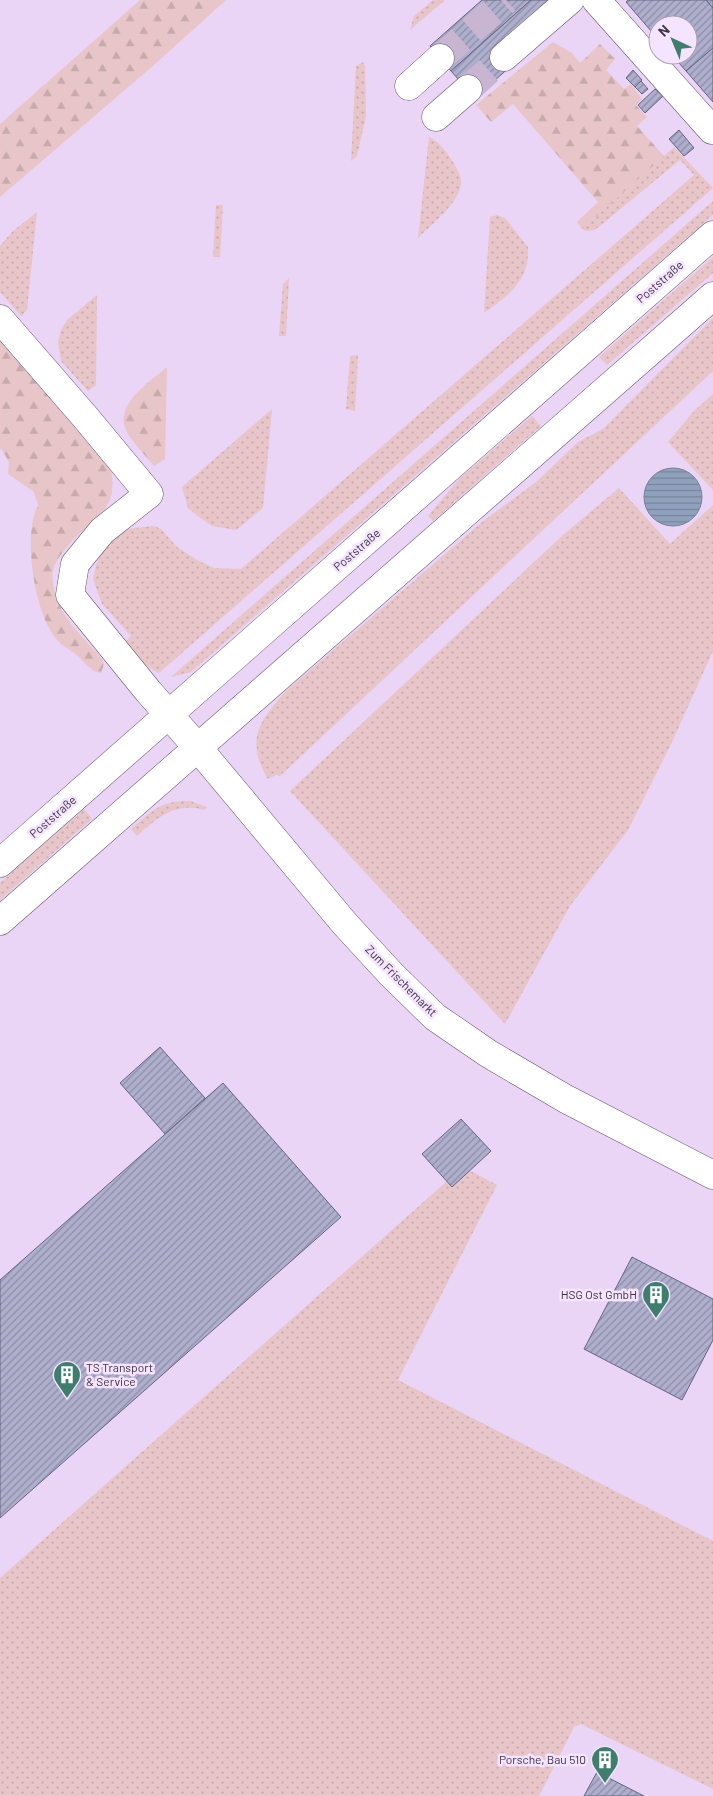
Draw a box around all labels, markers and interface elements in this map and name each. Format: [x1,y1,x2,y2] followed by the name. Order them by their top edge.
[648,15,698,65] north arrow
[654,21,673,40] text: N
[633,257,686,305] street label: Poststraße
[330,525,383,573] street label: Poststraße
[26,792,79,840] street label: Poststraße
[363,942,440,1019] street label: Zum Frischemarkt
[641,1280,671,1319] building icon: HSG Ost GmbH
[561,1287,637,1301] place label: HSG Ost GmbH
[52,1360,82,1399] building icon: TS Transport & Service
[86,1360,153,1388] place label: TS Transport & Service
[590,1745,620,1784] building icon: Porsche, Bau 510
[499,1752,586,1766] place label: Porsche, Bau 510

